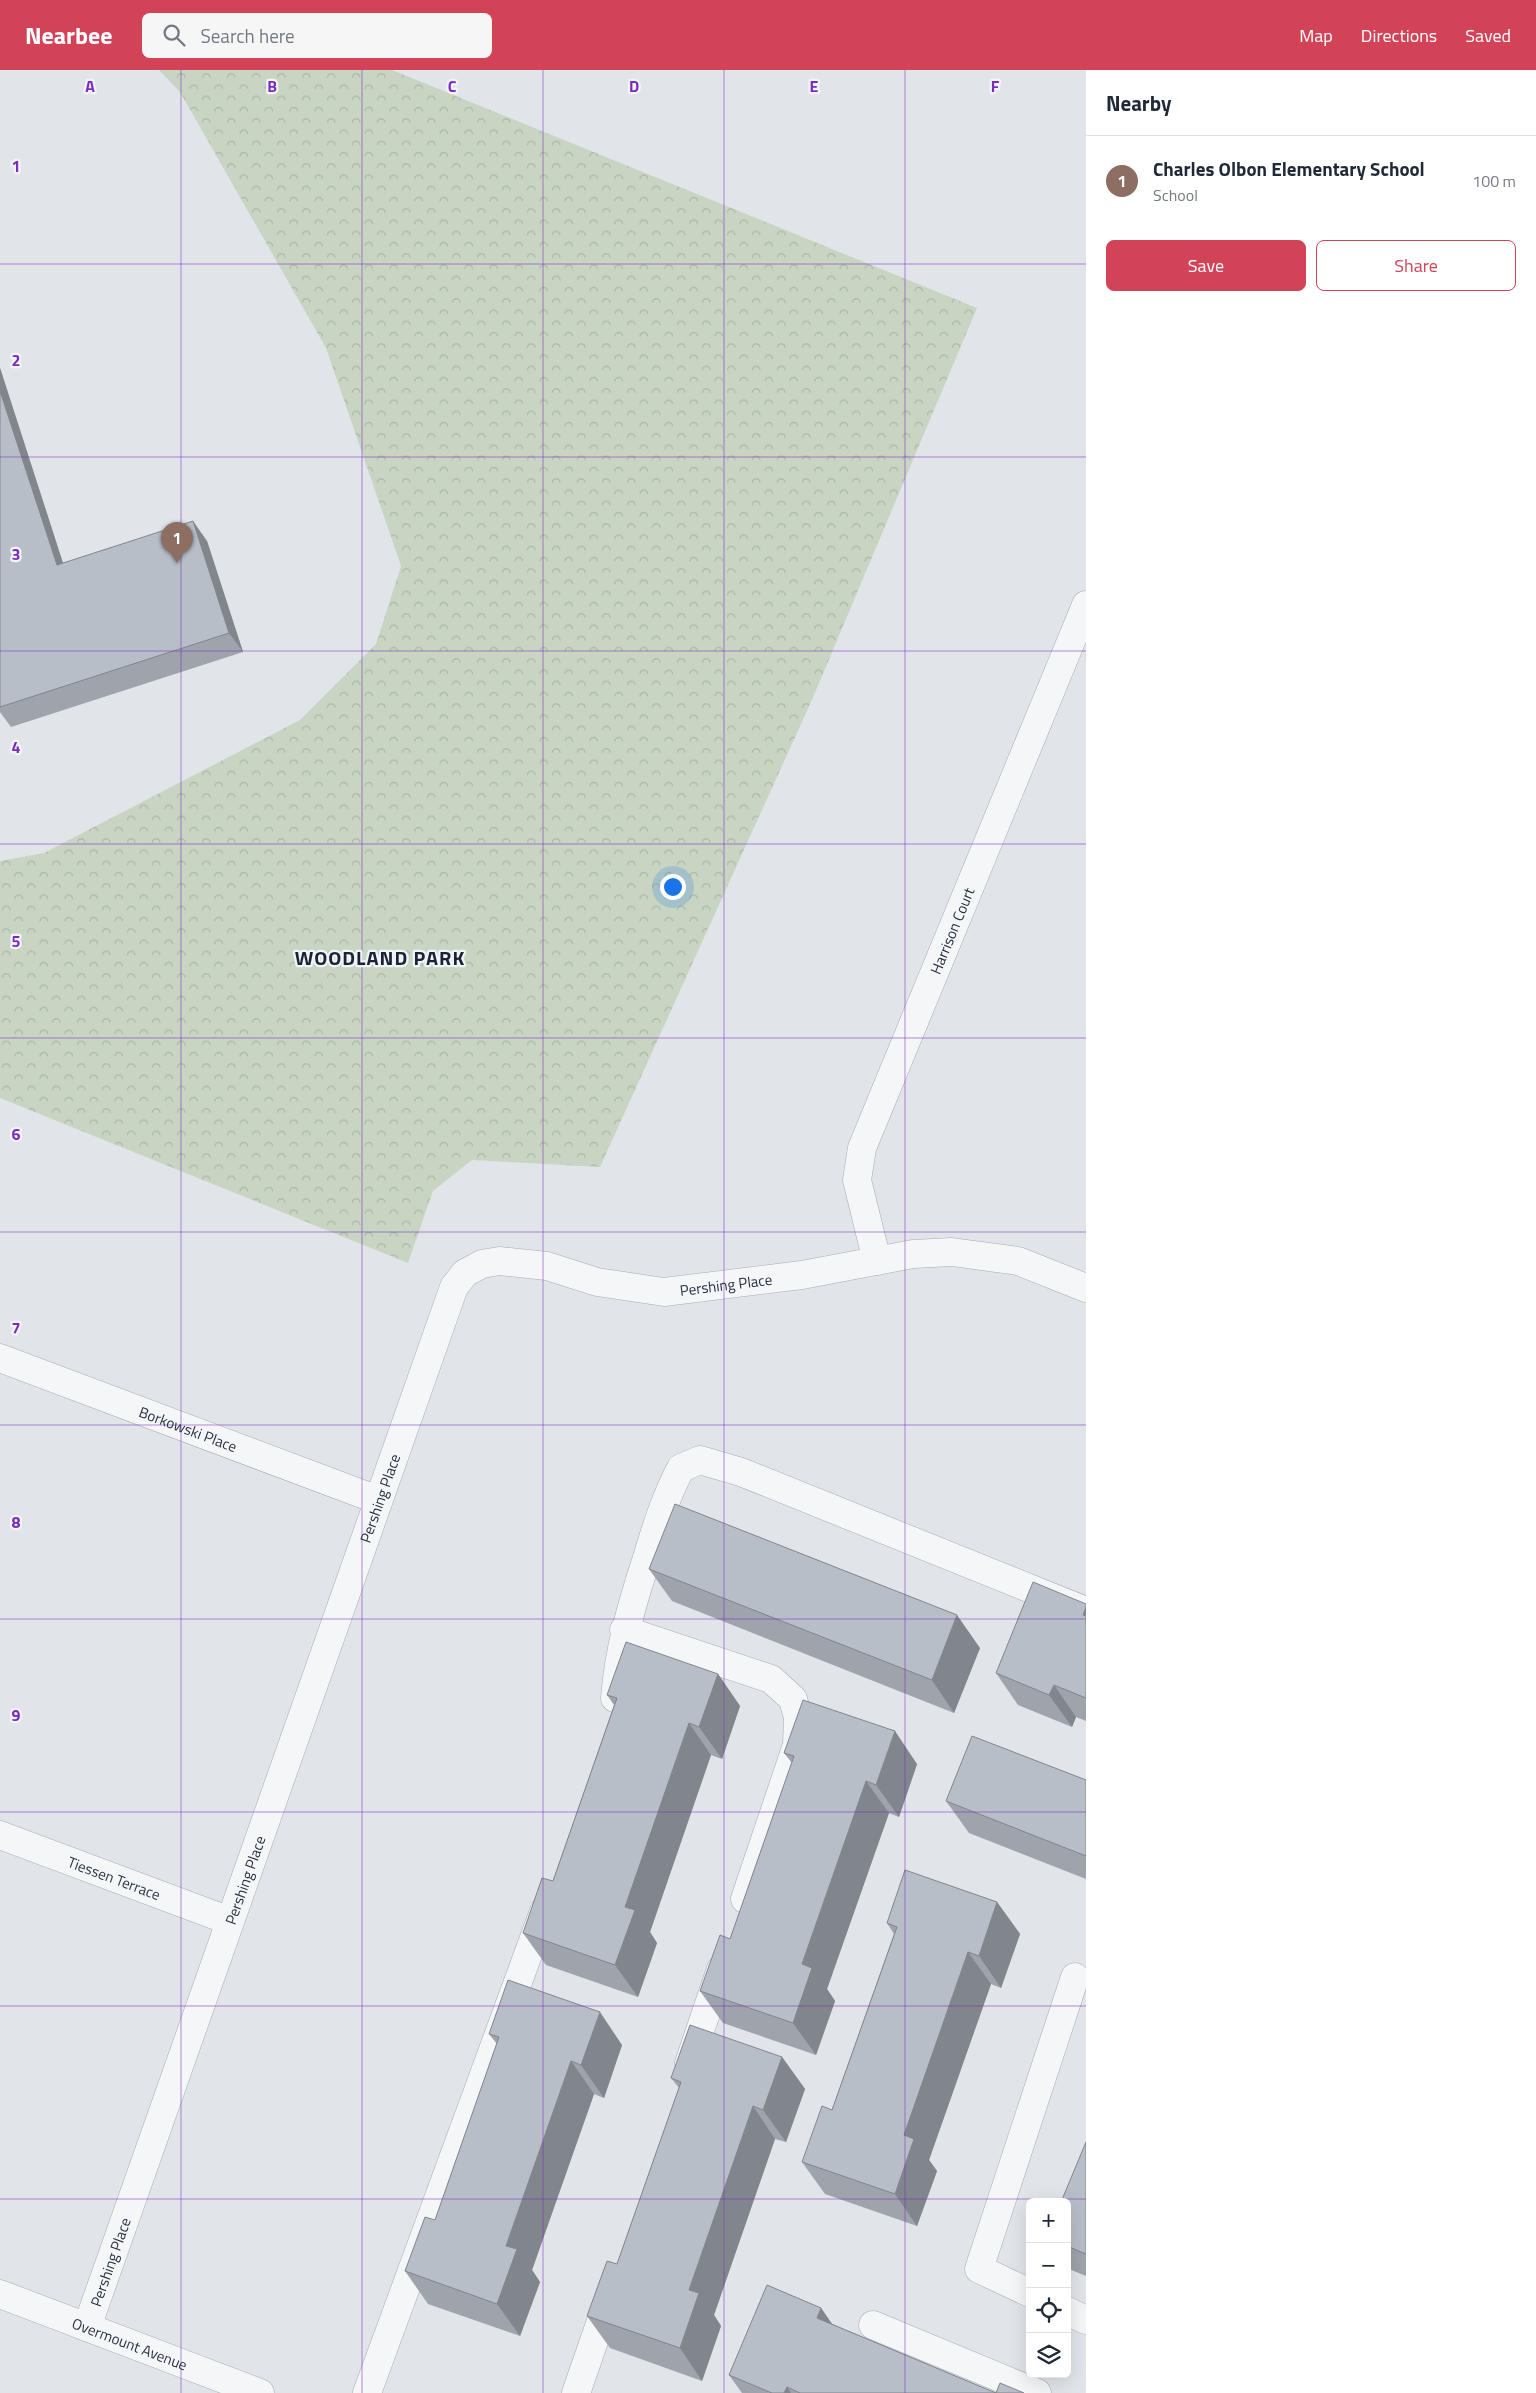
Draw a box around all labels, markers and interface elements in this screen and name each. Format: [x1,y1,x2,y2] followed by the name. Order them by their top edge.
[142,13,492,58] search box
[25,17,112,53] text: Nearbee
[160,21,188,49] icon: search
[200,21,295,50] text: Search here
[1299,22,1333,49] text: Map
[1361,22,1437,49] text: Directions
[1465,22,1511,49] text: Saved
[85,74,95,98] text: A
[267,74,277,98] text: B
[448,74,457,98] text: C
[629,74,639,98] text: D
[810,74,819,98] text: E
[991,74,1000,98] text: F
[1106,87,1171,119] text: Nearby
[12,154,20,178] text: 1
[1153,154,1425,183] text: Charles Olbon Elementary School
[1118,169,1126,193] text: 1
[1472,169,1516,193] text: 100 m
[1153,183,1198,207] text: School
[1106,240,1306,291] button: Save
[1316,240,1516,291] button: Share
[12,348,20,372] text: 2
[161,522,193,563] pin: 1
[12,542,20,566] text: 3
[12,735,21,759] text: 4
[660,874,686,900] your location
[924,883,980,978] street label: Harrison Court
[12,929,21,953] text: 5
[295,942,465,973] district label: WOODLAND PARK
[12,1122,21,1146] text: 6
[678,1267,773,1301] street label: Pershing Place
[12,1316,20,1340] text: 7
[136,1400,241,1458] street label: Borkowski Place
[353,1450,406,1546] street label: Pershing Place
[12,1510,21,1534] text: 8
[12,1703,21,1727] text: 9
[218,1832,271,1928] street label: Pershing Place
[64,1850,164,1906] street label: Tiessen Terrace
[1026,2198,1071,2378] map controls
[1026,2198,1071,2243] button: +
[84,2214,136,2310] street label: Pershing Place
[1026,2243,1071,2288] button: −
[1026,2288,1071,2333] button: locate
[69,2311,191,2376] street label: Overmount Avenue
[1026,2333,1071,2378] button: layers

